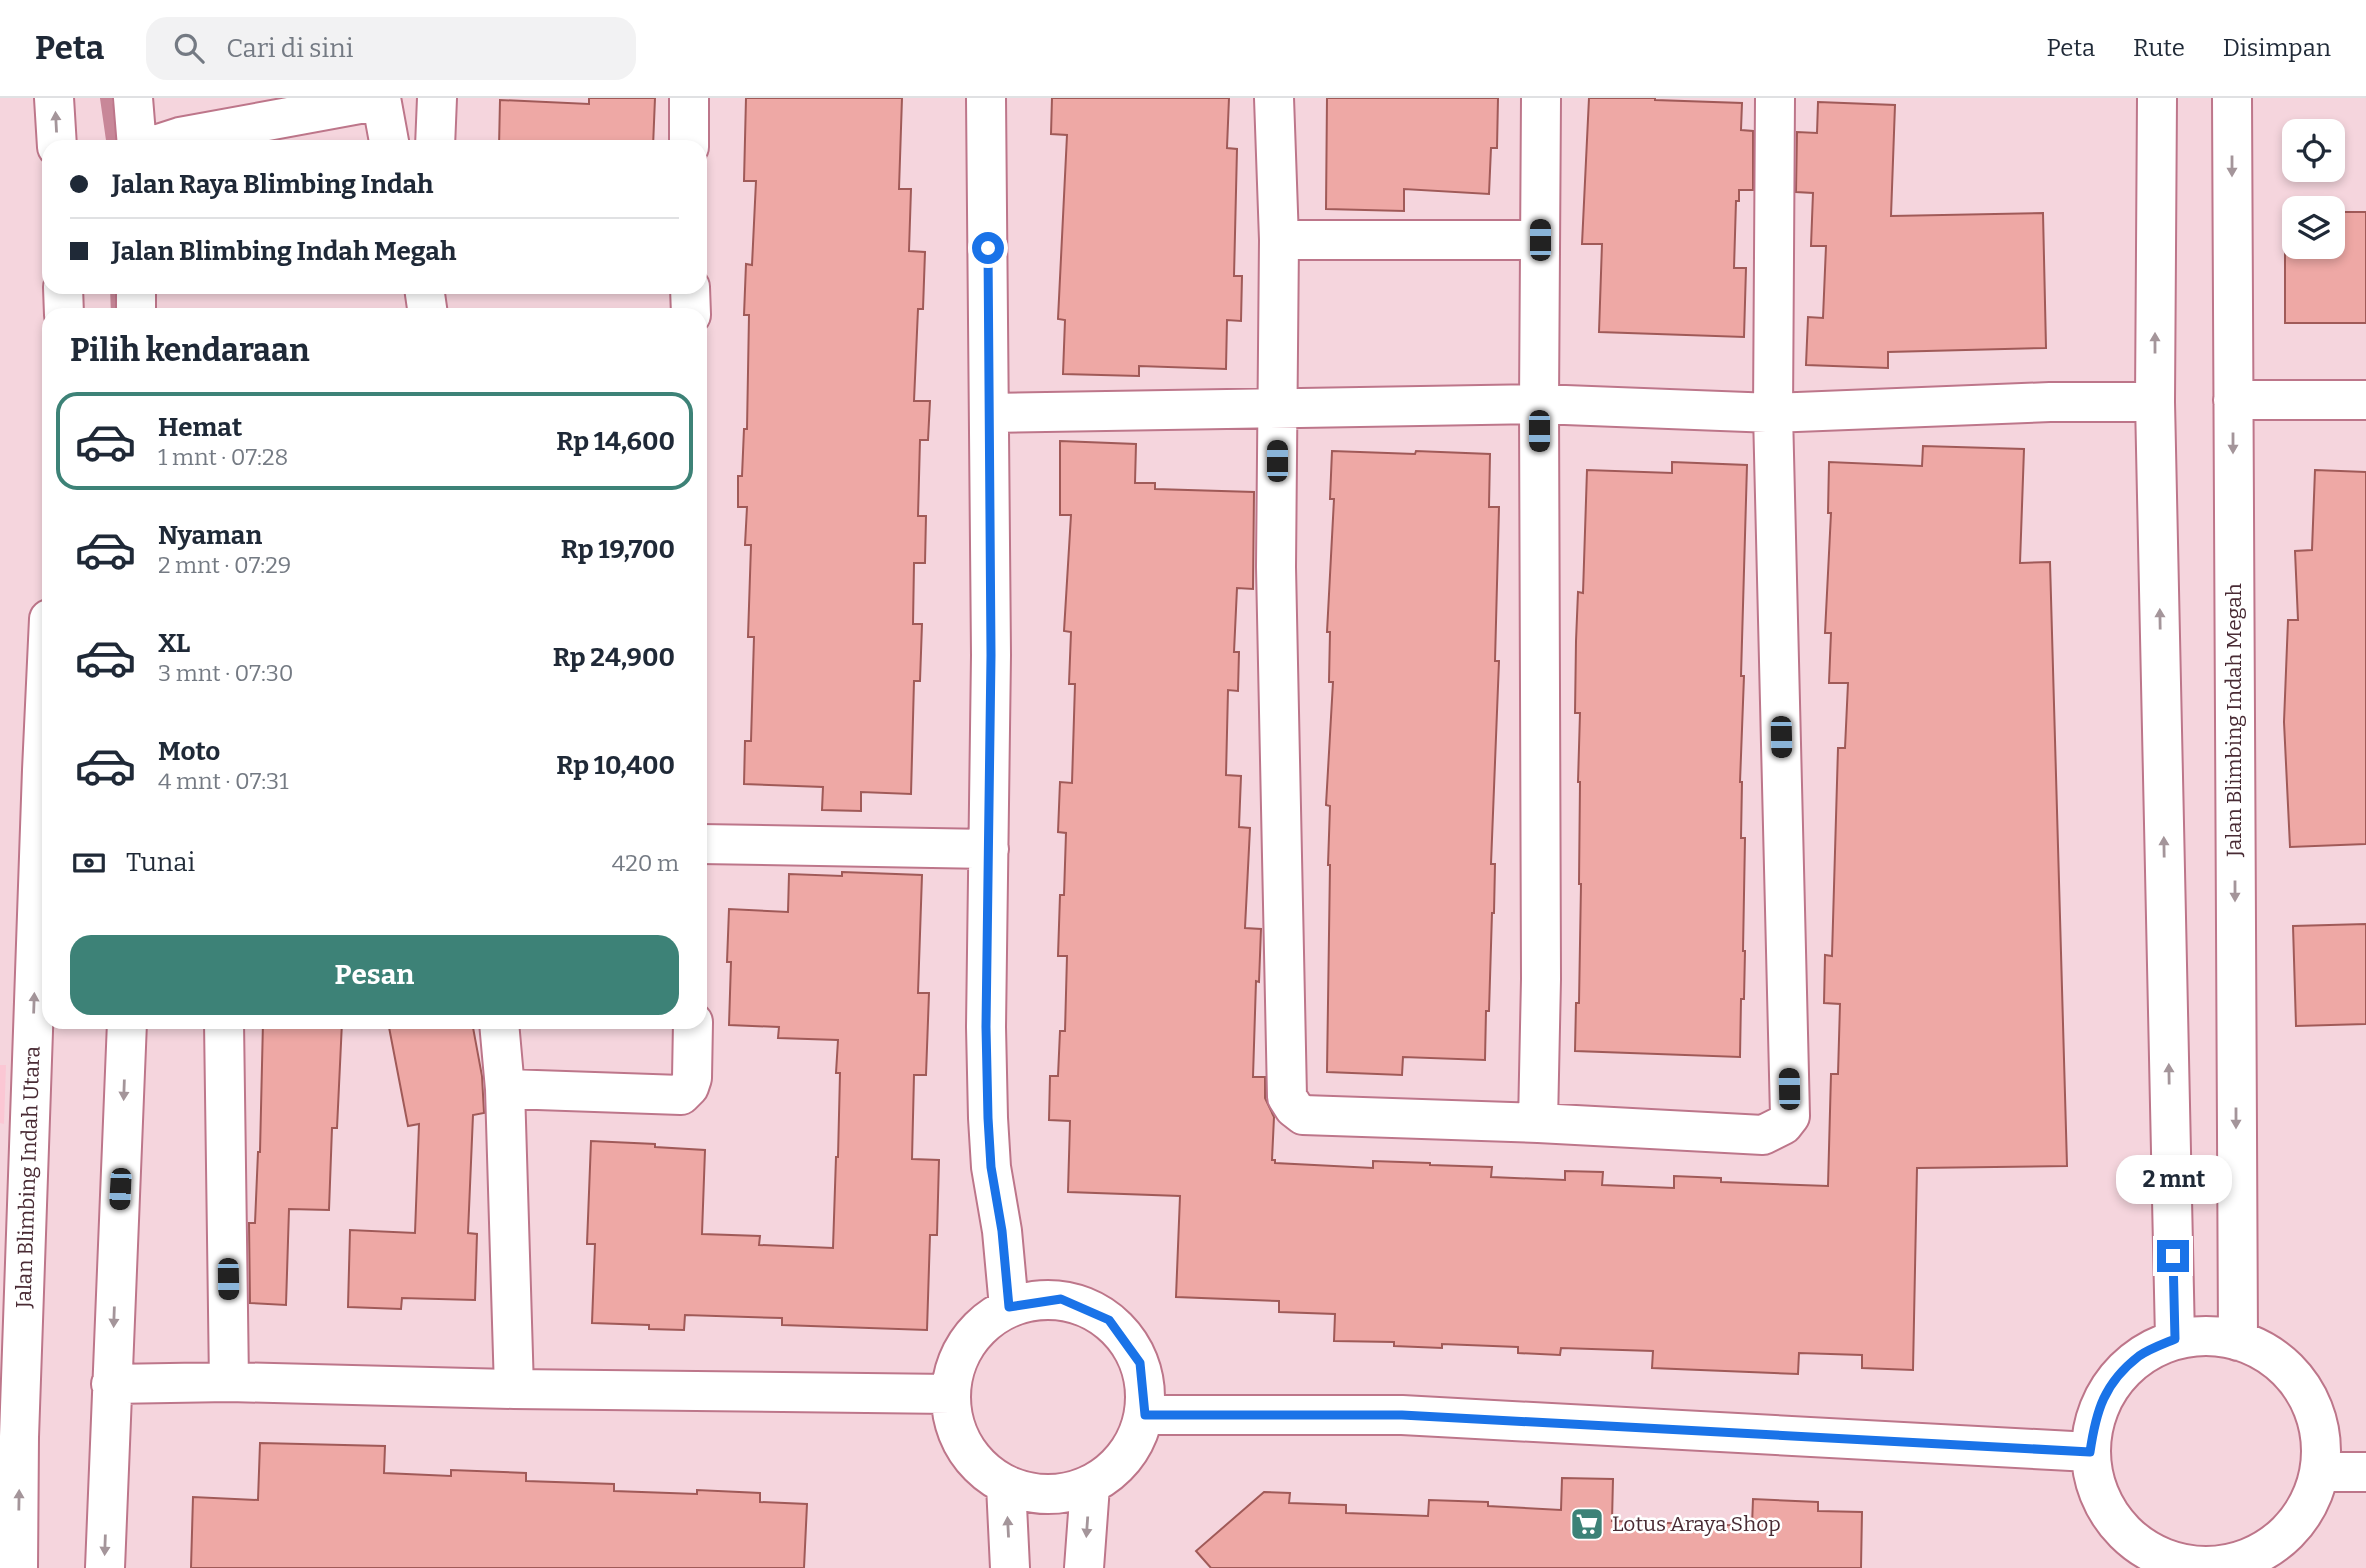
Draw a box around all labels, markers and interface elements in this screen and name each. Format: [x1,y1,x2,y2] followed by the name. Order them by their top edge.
[146,17,636,80] search box
[35,28,104,68] text: Peta
[170,29,208,67] icon: search
[226,33,354,64] text: Cari di sini
[2046,34,2095,62] text: Peta
[2133,34,2185,62] text: Rute
[2223,34,2331,62] text: Disimpan
[50,111,61,133] one-way arrow
[2282,119,2345,259] map controls
[2282,119,2345,182] button: locate
[2226,155,2238,177] one-way arrow
[112,169,433,200] text: Jalan Raya Blimbing Indah
[2282,196,2345,259] button: layers
[1530,219,1551,261] car
[972,232,1004,264] route start
[112,236,456,267] text: Jalan Blimbing Indah Megah
[70,331,310,369] text: Pilih kendaraan
[2149,332,2161,354] one-way arrow
[74,410,137,473] icon: car
[1529,410,1550,452] car
[158,412,242,443] text: Hemat
[556,426,675,457] text: Rp 14,600
[2227,432,2239,454] one-way arrow
[1267,440,1288,482] car
[158,443,288,471] text: 1 mnt · 07:28
[74,518,137,581] icon: car
[158,520,262,551] text: Nyaman
[561,534,675,565] text: Rp 19,700
[158,551,291,579] text: 2 mnt · 07:29
[2221,583,2247,858] street label: Jalan Blimbing Indah Megah
[2154,608,2165,630] one-way arrow
[74,626,137,689] icon: car
[158,628,190,659] text: XL
[553,642,675,673] text: Rp 24,900
[158,659,294,687] text: 3 mnt · 07:30
[1771,716,1792,758] car
[74,734,137,797] icon: car
[158,736,220,767] text: Moto
[556,750,675,781] text: Rp 10,400
[158,767,289,795] text: 4 mnt · 07:31
[2159,836,2170,858] one-way arrow
[70,844,108,882] icon: cash
[126,847,195,878] text: Tunai
[612,849,679,877] text: 420 m
[2229,880,2241,902] one-way arrow
[70,935,679,1015] button: Pesan
[28,992,39,1014] one-way arrow
[10,1045,46,1309] street label: Jalan Blimbing Indah Utara
[2163,1063,2175,1085] one-way arrow
[1779,1068,1800,1110] car
[118,1079,129,1101] one-way arrow
[2231,1107,2242,1129] one-way arrow
[2115,1154,2231,1204] callout: 2 mnt
[2143,1165,2205,1193] text: 2 mnt
[109,1167,132,1211] car
[2157,1240,2189,1272] route end
[218,1258,239,1300] car
[108,1307,119,1329] one-way arrow
[13,1489,25,1511] one-way arrow
[1568,1505,1606,1543] supermarket icon: Lotus Araya Shop
[1612,1511,1781,1537] place label: Lotus Araya Shop
[1002,1515,1013,1537] one-way arrow
[1081,1516,1092,1538] one-way arrow
[100,1534,111,1556] one-way arrow

